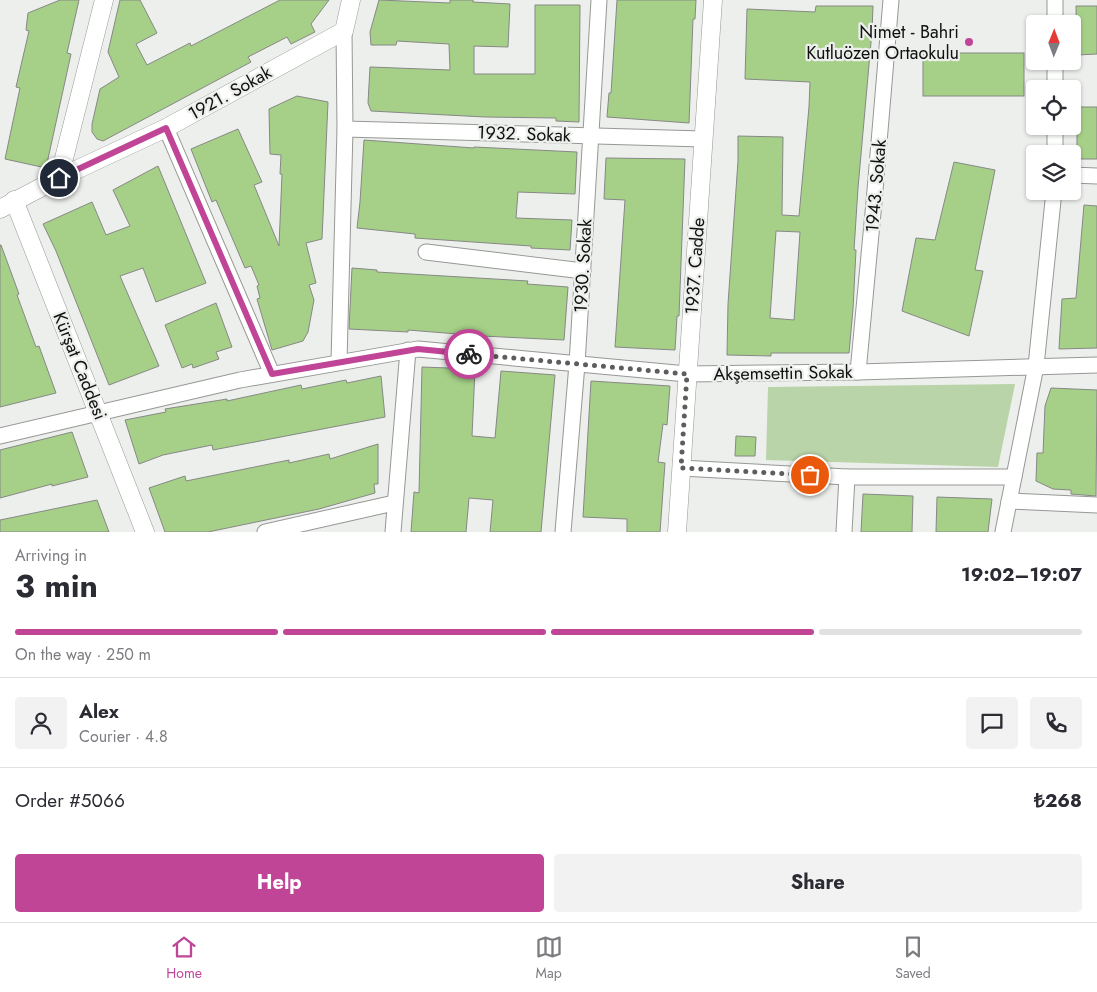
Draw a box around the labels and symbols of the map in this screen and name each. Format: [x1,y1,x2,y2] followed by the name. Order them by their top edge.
[1026,15,1081,70] north arrow
[806,19,959,66] place label: Nimet - Bahri Kutluözen Ortaokulu
[963,36,975,48] marker: Nimet - Bahri Kutluözen Ortaokulu
[184,59,277,127] street label: 1921. Sokak
[477,119,571,149] street label: 1932. Sokak
[859,138,893,234] street label: 1943. Sokak
[38,157,80,199] pin
[679,217,711,315] street label: 1937. Cadde
[568,218,598,314] street label: 1930. Sokak
[47,308,113,424] street label: Kürşat Caddesi
[444,329,494,379] courier
[713,359,853,387] street label: Akşemsettin Sokak
[789,454,831,496] pin

